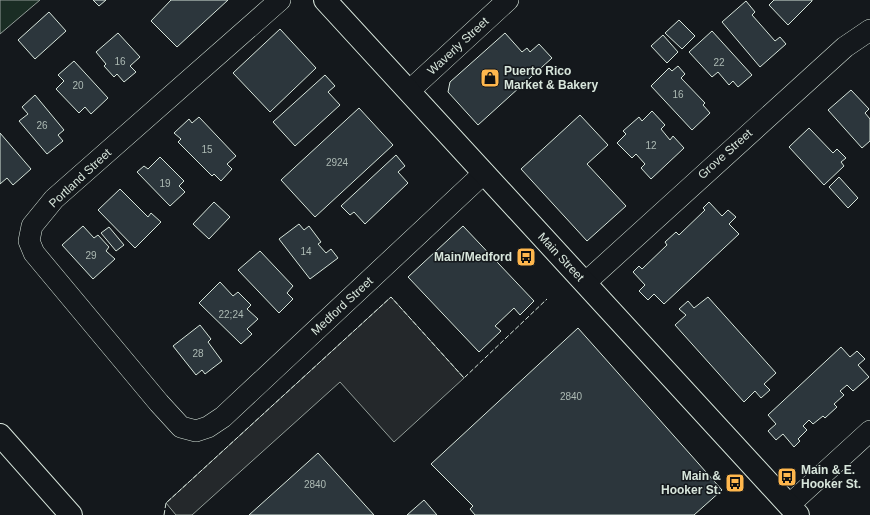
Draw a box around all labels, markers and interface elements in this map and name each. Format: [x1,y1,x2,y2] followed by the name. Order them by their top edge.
[425,14,492,78] street label: Waverly Street
[114,56,126,67] house number: 16
[713,57,725,68] house number: 22
[504,64,598,92] place label: Puerto Rico Market & Bakery
[479,67,501,89] shop icon: Puerto Rico Market & Bakery
[72,80,84,91] house number: 20
[672,89,684,100] house number: 16
[36,120,48,131] house number: 26
[695,126,755,182] street label: Grove Street
[645,140,657,151] house number: 12
[201,144,213,155] house number: 15
[46,145,115,210] street label: Portland Street
[326,157,349,168] house number: 2924
[159,178,171,189] house number: 19
[535,230,587,285] street label: Main Street
[300,246,312,257] house number: 14
[515,246,537,268] bus stop icon: Main/Medford
[85,250,97,261] house number: 29
[434,250,512,264] place label: Main/Medford
[308,273,376,338] street label: Medford Street
[218,309,244,320] house number: 22;24
[192,348,204,359] house number: 28
[560,391,583,402] house number: 2840
[801,463,861,491] place label: Main & E. Hooker St.
[776,466,798,488] bus stop icon: Main & E. Hooker St.
[661,469,721,497] place label: Main & Hooker St.
[724,472,746,494] bus stop icon: Main & Hooker St.
[304,479,327,490] house number: 2840

